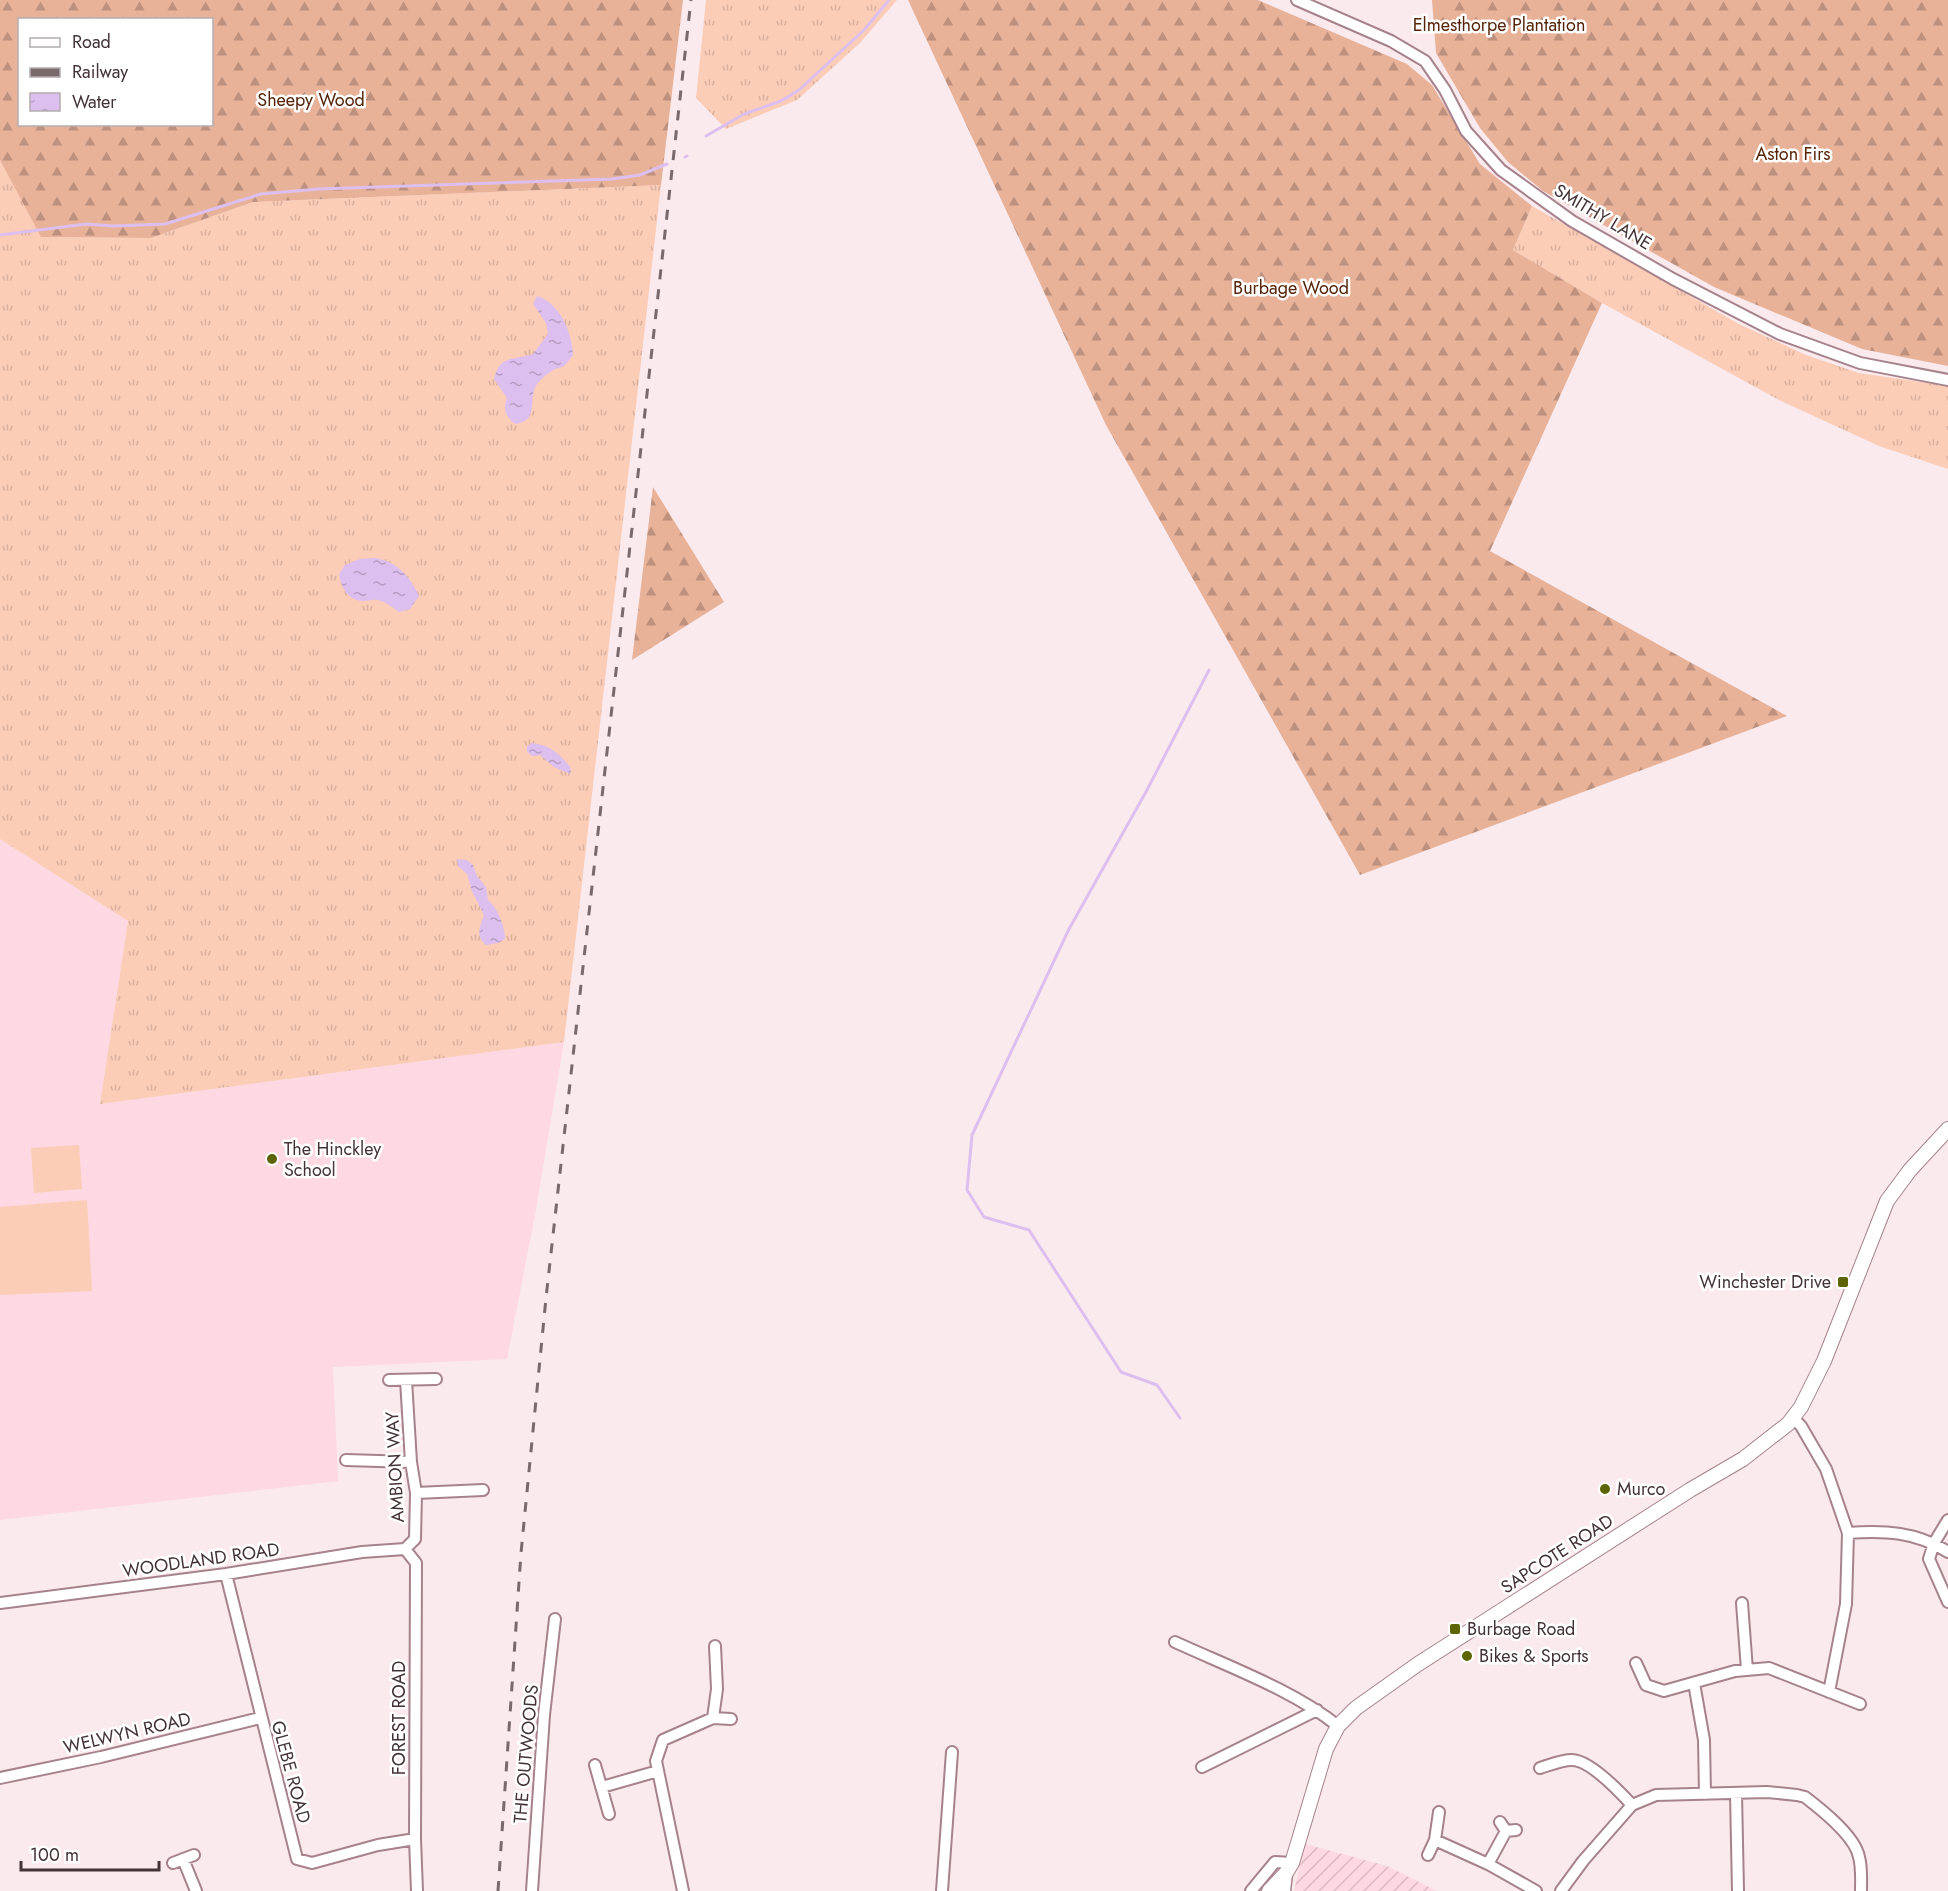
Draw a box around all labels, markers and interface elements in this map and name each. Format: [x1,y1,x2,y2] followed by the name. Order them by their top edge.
[1413,12,1585,38] park label: Elmesthorpe Plantation
[18,18,213,126] legend
[72,29,111,55] text: Road
[72,59,128,85] text: Railway
[257,87,365,113] park label: Sheepy Wood
[72,89,117,115] text: Water
[1755,141,1831,167] park label: Aston Firs
[1549,178,1657,256] street label: SMITHY LANE
[1233,275,1349,301] park label: Burbage Wood
[284,1136,381,1183] place label: The Hinckley School
[265,1152,279,1166] marker: The Hinckley School
[1699,1269,1831,1295] place label: Winchester Drive
[1836,1275,1850,1289] marker: Winchester Drive
[379,1410,411,1523] street label: AMBION WAY
[1617,1476,1666,1502] place label: Murco
[1598,1482,1612,1496] marker: Murco
[1496,1508,1618,1600] street label: SAPCOTE ROAD
[121,1536,281,1584] street label: WOODLAND ROAD
[1467,1616,1575,1642] place label: Burbage Road
[1448,1622,1462,1636] marker: Burbage Road
[1479,1643,1589,1669] place label: Bikes & Sports
[1460,1649,1474,1663] marker: Bikes & Sports
[386,1661,412,1775] street label: FOREST ROAD
[507,1683,545,1824] street label: THE OUTWOODS
[61,1706,193,1760] street label: WELWYN ROAD
[265,1718,317,1826] street label: GLEBE ROAD
[21,1834,159,1872] scale bar
[30,1842,79,1868] text: 100 m

